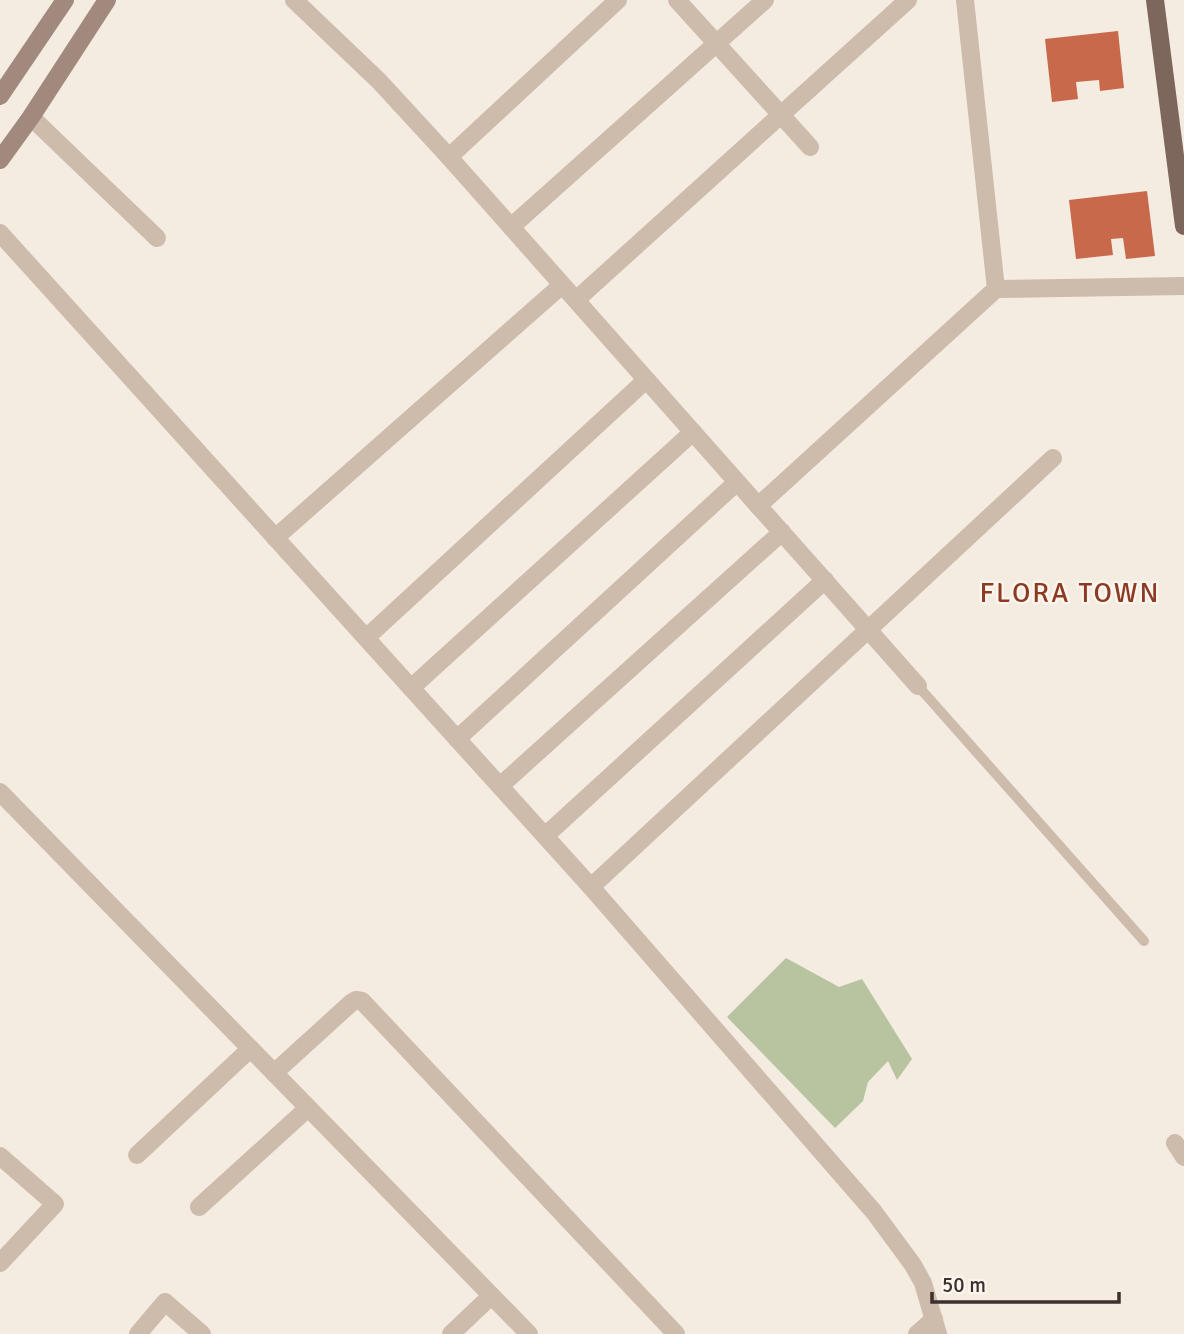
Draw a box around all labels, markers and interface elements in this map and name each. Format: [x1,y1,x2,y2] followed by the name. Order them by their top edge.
[979,576,1161,610] district label: FLORA TOWN
[932,1260,1119,1304] scale bar
[942,1272,986,1298] text: 50 m

